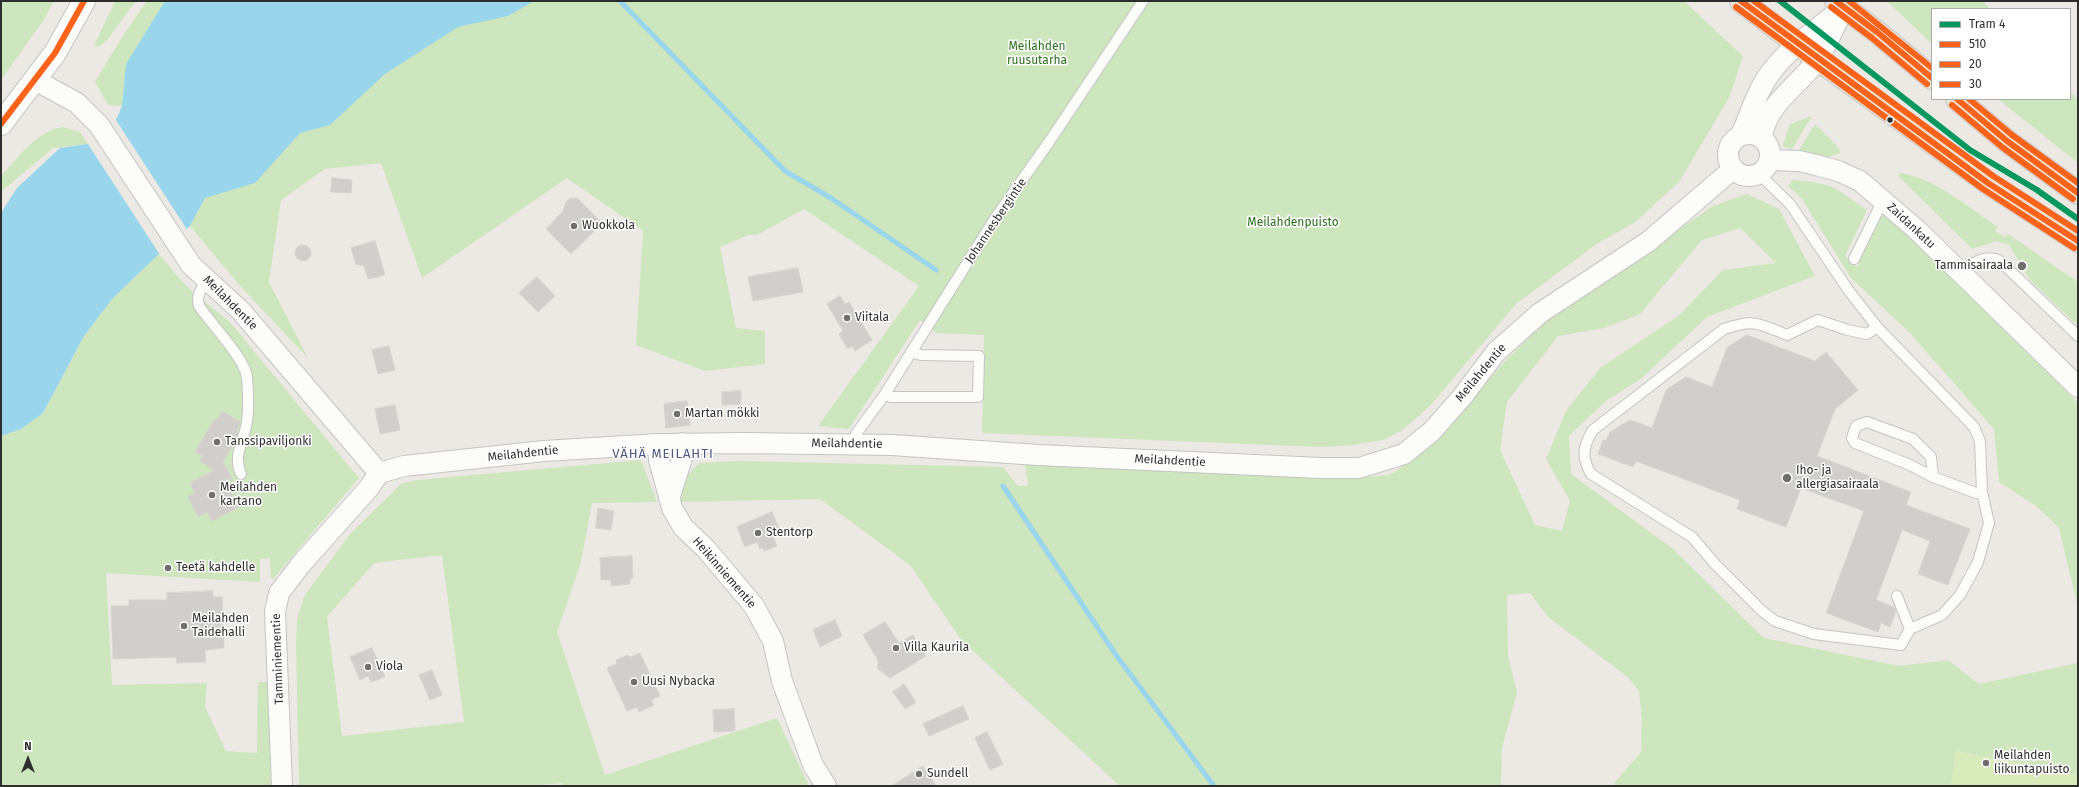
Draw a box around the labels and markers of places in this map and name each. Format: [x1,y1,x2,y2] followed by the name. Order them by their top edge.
[1885,115,1895,125] unlabelled marker
[582,219,635,233] place label: Wuokkola
[569,221,579,231] marker: Wuokkola
[1934,259,2013,273] place label: Tammisairaala
[2016,260,2028,272] marker: Tammisairaala
[855,311,889,325] place label: Viitala
[842,313,852,323] marker: Viitala
[685,407,759,421] place label: Martan mökki
[672,409,682,419] marker: Martan mökki
[225,435,312,449] place label: Tanssipaviljonki
[212,437,222,447] marker: Tanssipaviljonki
[1796,464,1879,492] place label: Iho- ja allergiasairaala
[1781,472,1793,484] marker: Iho- ja allergiasairaala
[220,481,277,509] place label: Meilahden kartano
[207,490,217,500] marker: Meilahden kartano
[766,526,813,540] place label: Stentorp
[753,528,763,538] marker: Stentorp
[176,561,255,575] place label: Teetä kahdelle
[163,563,173,573] marker: Teetä kahdelle
[192,612,249,640] place label: Meilahden Taidehalli
[179,621,189,631] marker: Meilahden Taidehalli
[904,641,969,655] place label: Villa Kaurila
[891,643,901,653] marker: Villa Kaurila
[376,660,403,674] place label: Viola
[363,662,373,672] marker: Viola
[642,675,715,689] place label: Uusi Nybacka
[629,677,639,687] marker: Uusi Nybacka
[1994,749,2069,777] place label: Meilahden liikuntapuisto
[1981,758,1991,768] marker: Meilahden liikuntapuisto
[927,767,968,781] place label: Sundell
[914,769,924,779] marker: Sundell

